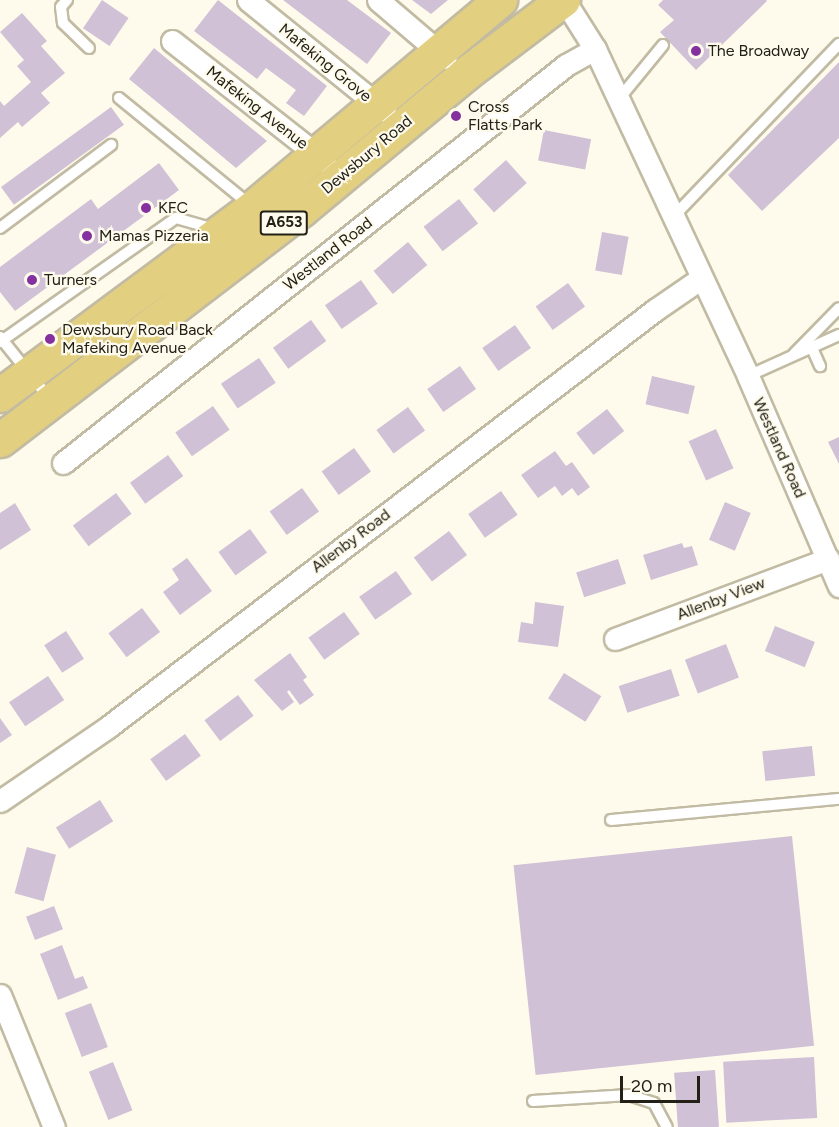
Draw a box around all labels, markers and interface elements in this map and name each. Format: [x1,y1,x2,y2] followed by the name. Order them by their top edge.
[275,20,375,106] street label: Mafeking Grove
[708,41,809,61] place label: The Broadway
[689,44,703,58] marker: The Broadway
[202,62,312,154] street label: Mafeking Avenue
[468,97,542,135] place label: Cross Flatts Park
[449,109,463,123] marker: Cross Flatts Park
[318,112,416,198] street label: Dewsbury Road
[158,198,188,218] place label: KFC
[139,201,153,215] marker: KFC
[258,211,310,235] road number: A653
[280,213,376,295] street label: Westland Road
[99,226,209,246] place label: Mamas Pizzeria
[80,229,94,243] marker: Mamas Pizzeria
[44,270,97,290] place label: Turners
[25,273,39,287] marker: Turners
[62,320,213,358] place label: Dewsbury Road Back Mafeking Avenue
[43,332,57,346] marker: Dewsbury Road Back Mafeking Avenue
[748,395,810,501] street label: Westland Road
[308,505,394,577] street label: Allenby Road
[674,573,768,625] street label: Allenby View
[623,1064,702,1102] scale bar
[631,1075,672,1097] text: 20 m

